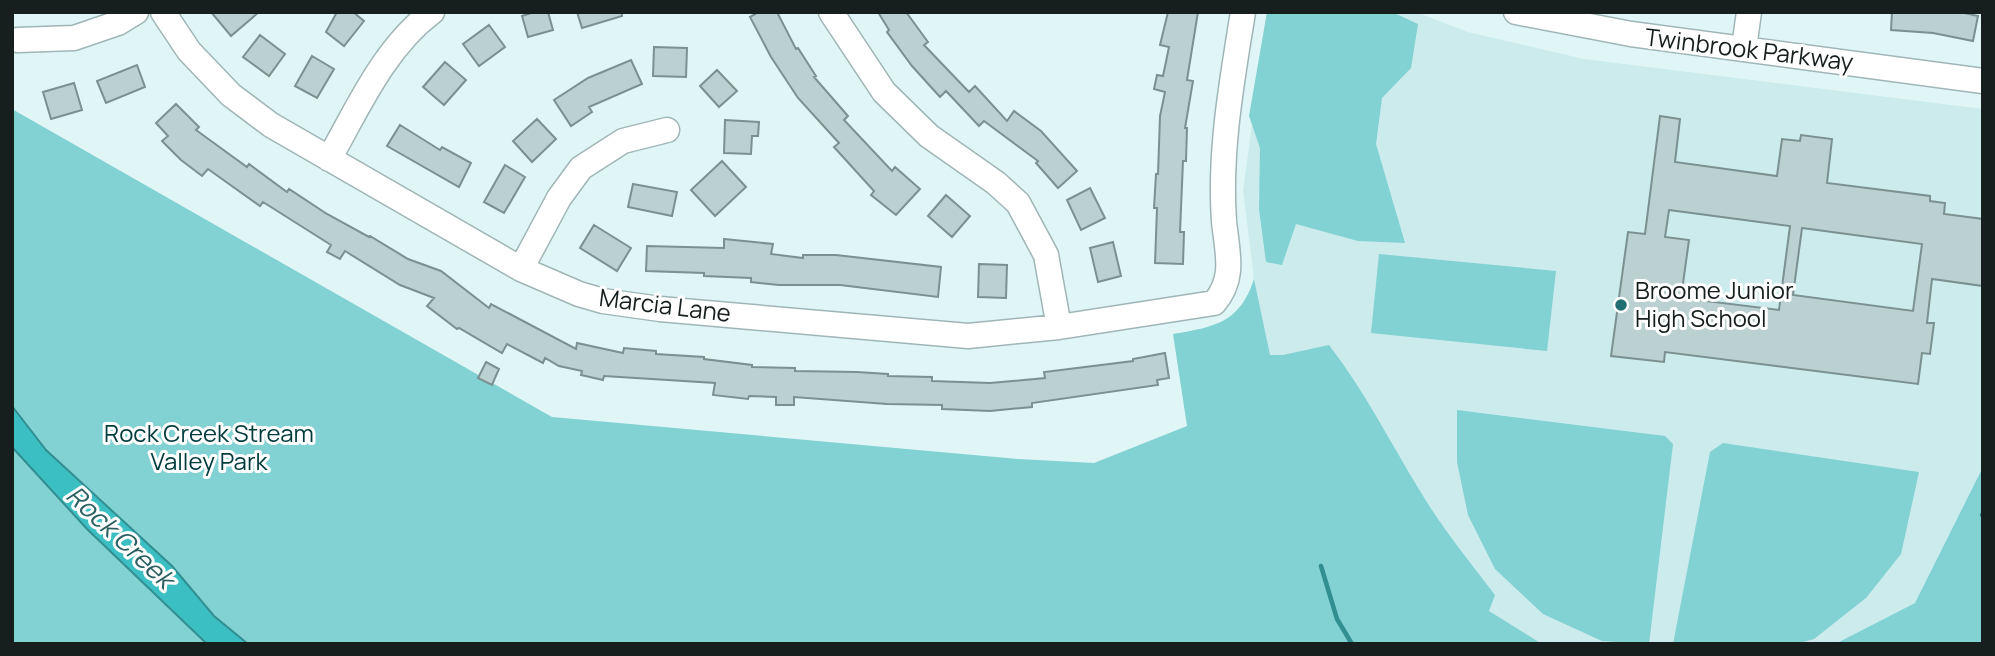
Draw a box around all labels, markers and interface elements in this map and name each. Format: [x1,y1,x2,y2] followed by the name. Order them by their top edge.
[1643,19,1856,78] street label: Twinbrook Parkway
[1635,273,1794,334] place label: Broome Junior High School
[597,280,733,329] street label: Marcia Lane
[1613,297,1629,313] marker: Broome Junior High School
[104,416,314,477] park label: Rock Creek Stream Valley Park
[59,477,185,598] water label: Rock Creek

